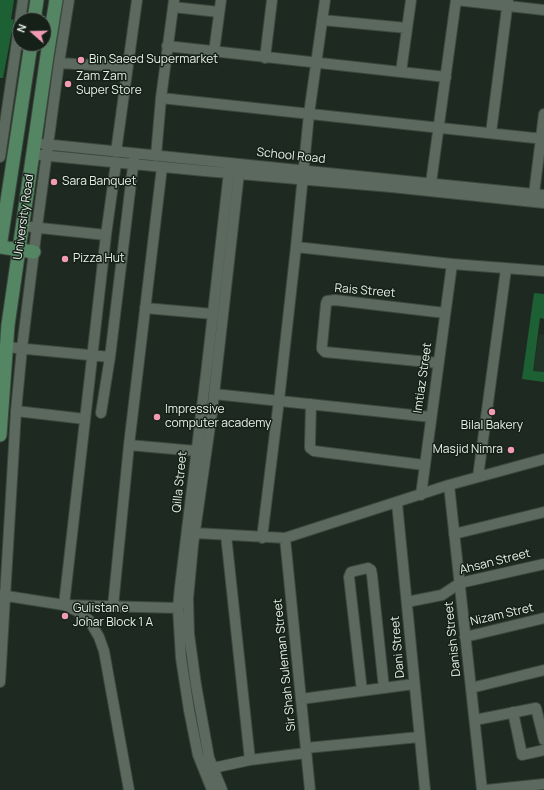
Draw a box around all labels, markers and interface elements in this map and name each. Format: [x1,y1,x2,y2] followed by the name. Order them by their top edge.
[12,12,52,52] north arrow
[13,22,30,34] text: N
[89,53,218,67] place label: Bin Saeed Supermarket
[76,55,86,65] marker: Bin Saeed Supermarket
[76,70,142,98] place label: Zam Zam Super Store
[63,79,73,89] marker: Zam Zam Super Store
[256,145,326,167] street label: School Road
[11,173,37,261] street label: University Road
[62,175,136,189] place label: Sara Banquet
[49,177,59,187] marker: Sara Banquet
[73,252,125,266] place label: Pizza Hut
[60,254,70,264] marker: Pizza Hut
[334,281,396,301] street label: Rais Street
[411,342,435,414] street label: Imtiaz Street
[165,403,271,431] place label: Impressive computer academy
[487,407,497,417] marker: Bilal Bakery
[152,412,162,422] marker: Impressive computer academy
[461,419,523,433] place label: Bilal Bakery
[433,443,503,457] place label: Masjid Nimra
[506,445,516,455] marker: Masjid Nimra
[170,451,190,513] street label: Qilla Street
[458,546,532,578] street label: Ahsan Street
[271,598,299,732] street label: Sir Shah Suleman Street
[442,601,464,677] street label: Danish Street
[469,601,535,629] street label: Nizam Stret
[73,602,153,630] place label: Gulistan e Johar Block 1 A
[60,611,70,621] marker: Gulistan e Johar Block 1 A
[388,615,408,679] street label: Dani Street

